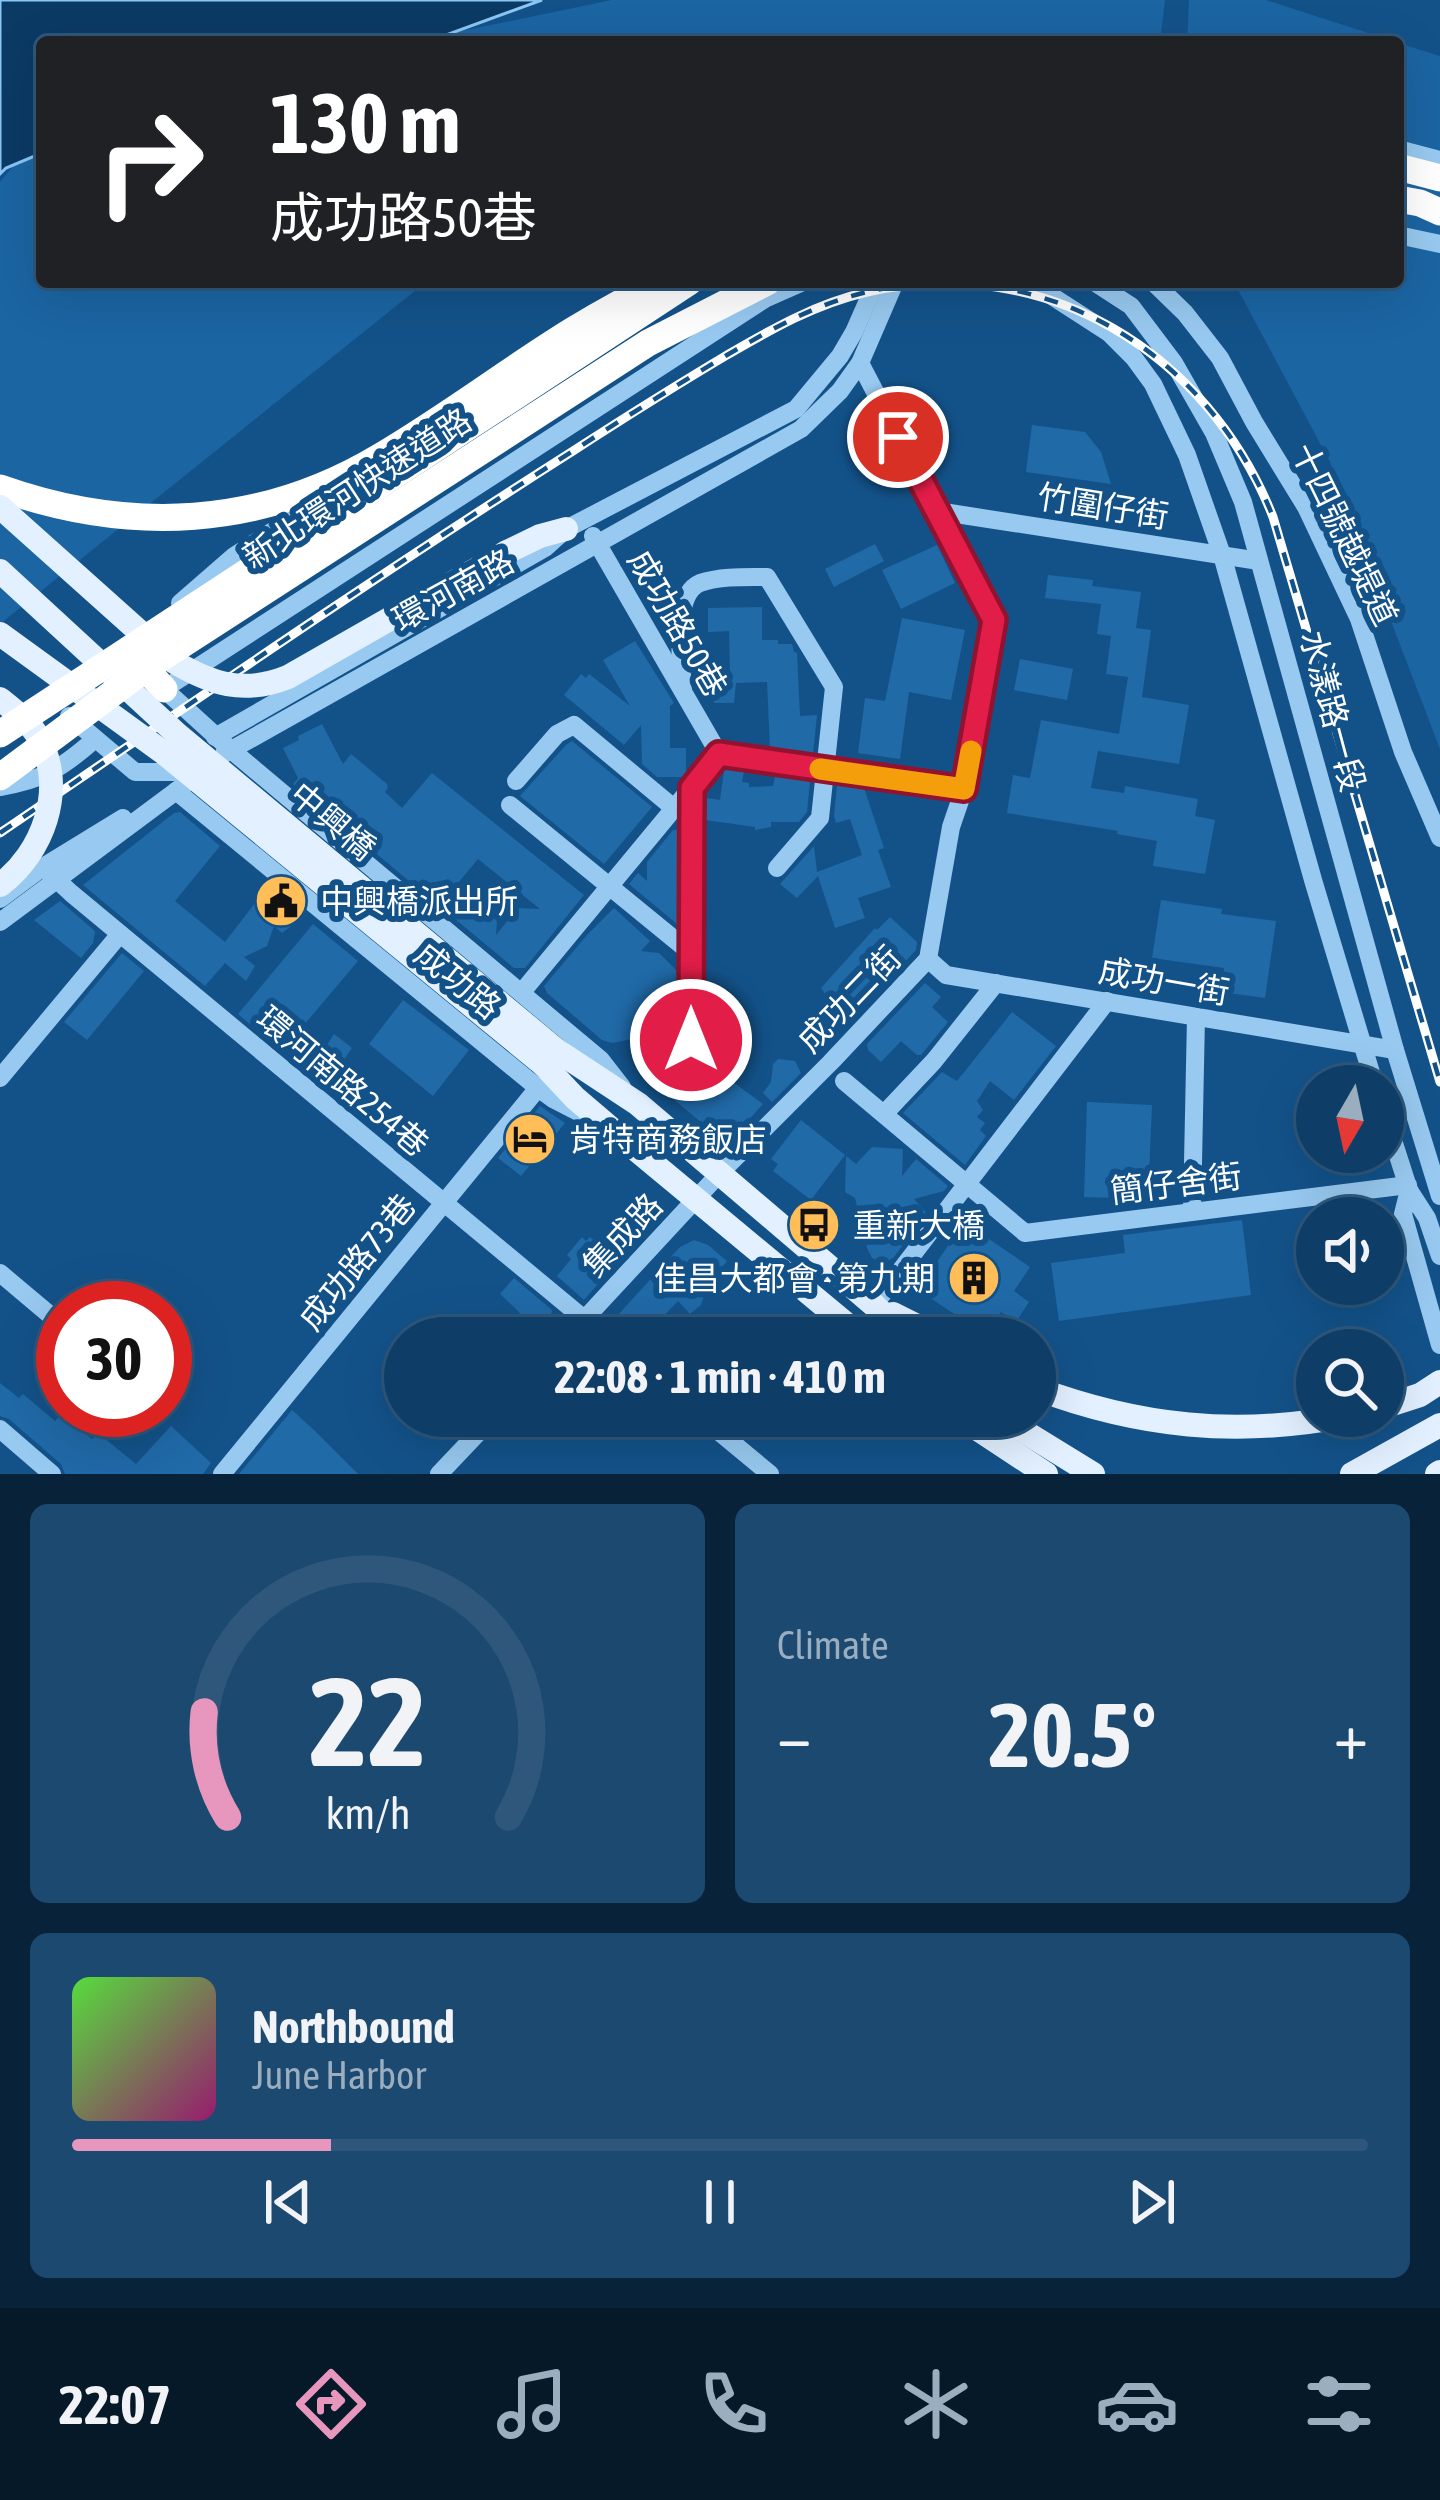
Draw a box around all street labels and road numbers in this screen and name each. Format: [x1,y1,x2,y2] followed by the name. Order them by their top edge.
[236,400,478,576] street label: 新北環河快速道路
[1285,437,1405,631] street label: 十四號越堤道
[1035,477,1171,535] street label: 竹圍仔街
[386,541,520,639] street label: 環河南路
[621,543,735,703] street label: 成功路50巷
[1293,626,1373,796] street label: 水漾路一段
[283,775,383,867] street label: 中興橋
[408,934,508,1026] street label: 成功路
[789,938,909,1060] street label: 成功二街
[1096,951,1232,1011] street label: 成功一街
[250,998,436,1164] street label: 環河南路254巷
[1108,1156,1244,1210] street label: 簡仔舍街
[574,1186,670,1284] street label: 集成路
[291,1187,423,1337] street label: 成功路73巷

